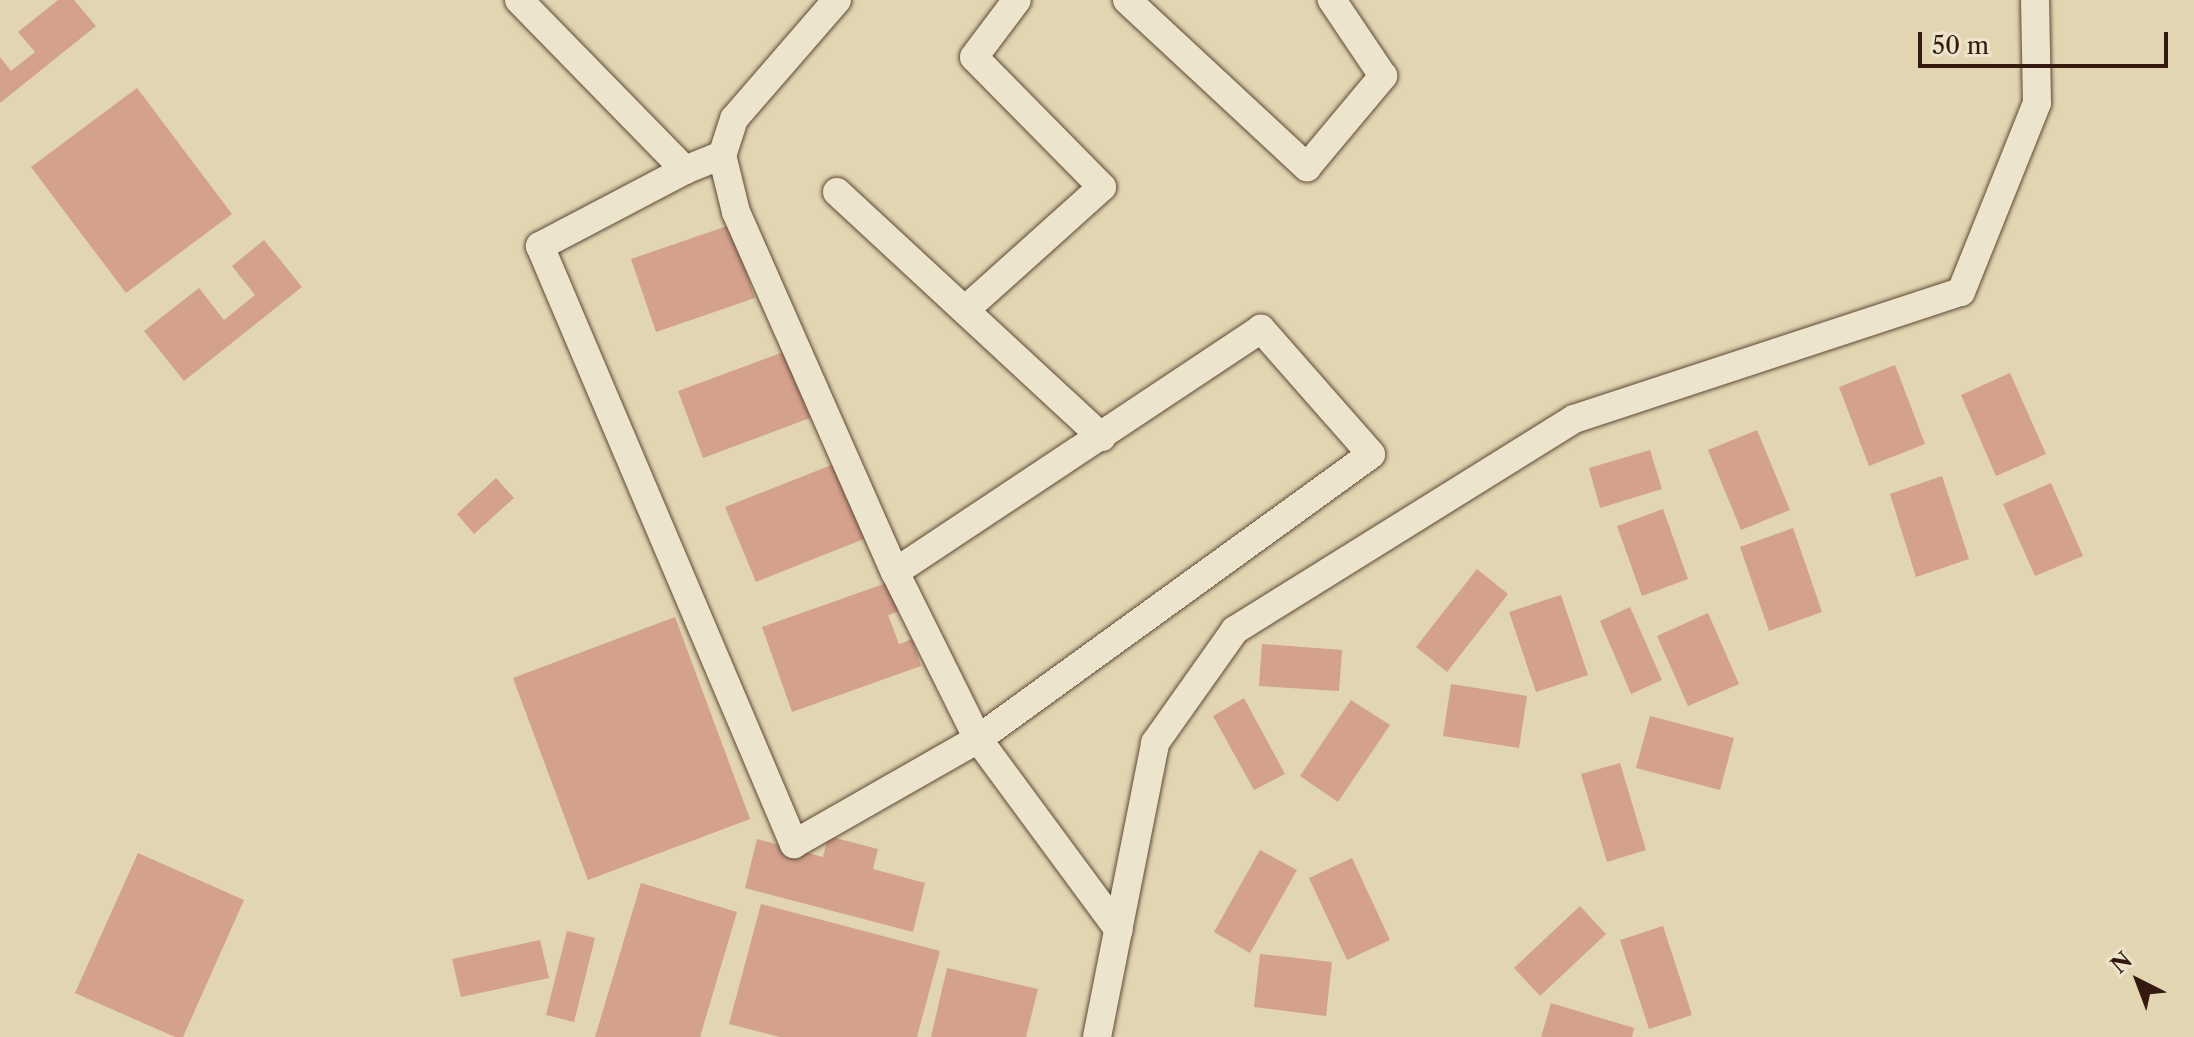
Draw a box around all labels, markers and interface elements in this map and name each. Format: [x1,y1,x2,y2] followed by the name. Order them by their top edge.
[1922,16,2172,66] scale bar
[1932,31,1989,60] text: 50 m
[2098,941,2178,1021] north arrow
[2105,946,2138,979] text: N

